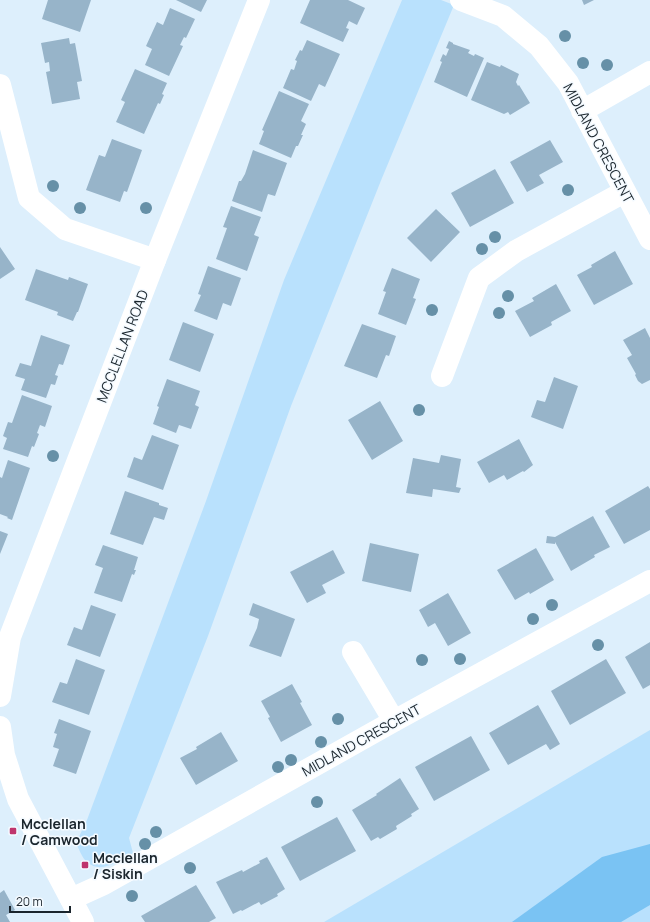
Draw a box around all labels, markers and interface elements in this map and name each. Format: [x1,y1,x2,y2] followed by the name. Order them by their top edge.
[559,80,639,207] street label: MIDLAND CRESCENT
[92,287,152,405] street label: MCCLELLAN ROAD
[298,699,424,781] street label: MIDLAND CRESCENT
[21,814,98,849] place label: Mcclellan / Camwood
[8,826,18,836] marker: Mcclellan / Camwood
[93,848,158,883] place label: Mcclellan / Siskin
[80,860,90,870] marker: Mcclellan / Siskin
[10,888,70,914] scale bar
[16,893,43,910] text: 20 m

